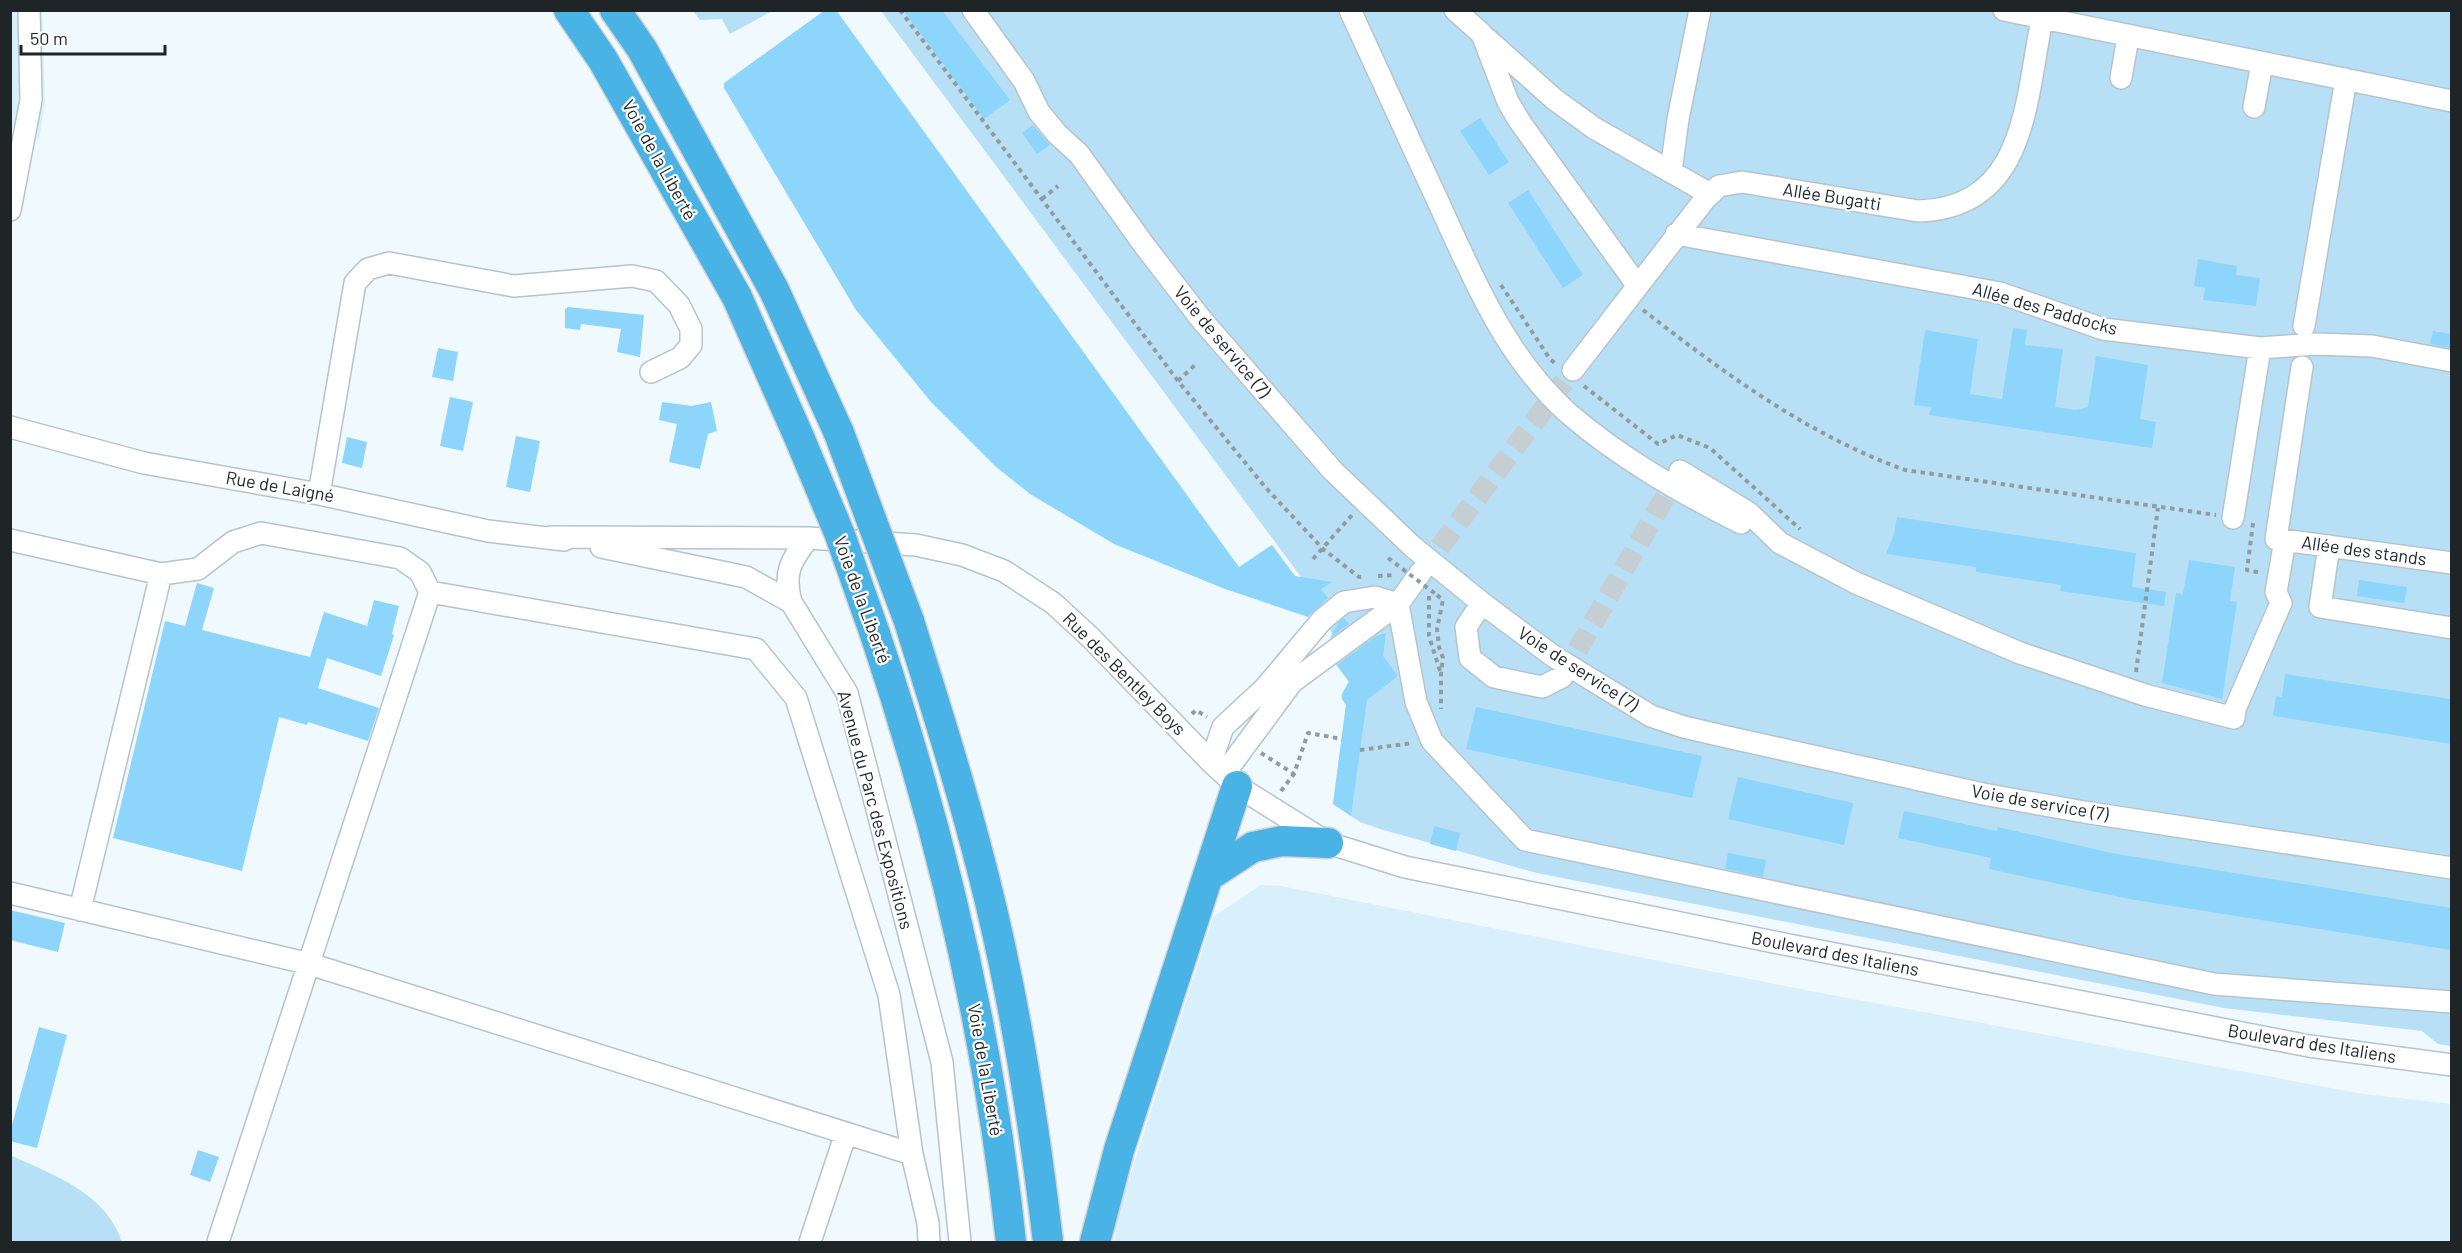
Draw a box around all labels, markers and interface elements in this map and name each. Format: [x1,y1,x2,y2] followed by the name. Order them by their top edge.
[21,18,165,56] scale bar
[30,27,68,49] text: 50 m
[618,96,702,223] street label: Voie de la Liberté
[1781,177,1883,215] street label: Allée Bugatti
[1970,277,2120,339] street label: Allée des Paddocks
[1170,281,1276,402] street label: Voie de service (7)
[224,466,336,506] street label: Rue de Laigné
[2300,530,2428,570] street label: Allée des stands
[830,533,896,666] street label: Voie de la Liberté
[1059,607,1191,739] street label: Rue des Bentley Boys
[1514,621,1643,715] street label: Voie de service (7)
[833,688,918,932] street label: Avenue du Parc des Expositions
[1970,779,2111,825] street label: Voie de service (7)
[1750,926,1921,980] street label: Boulevard des Italiens
[964,1002,1008,1138] street label: Voie de la Liberté
[2226,1019,2398,1067] street label: Boulevard des Italiens

